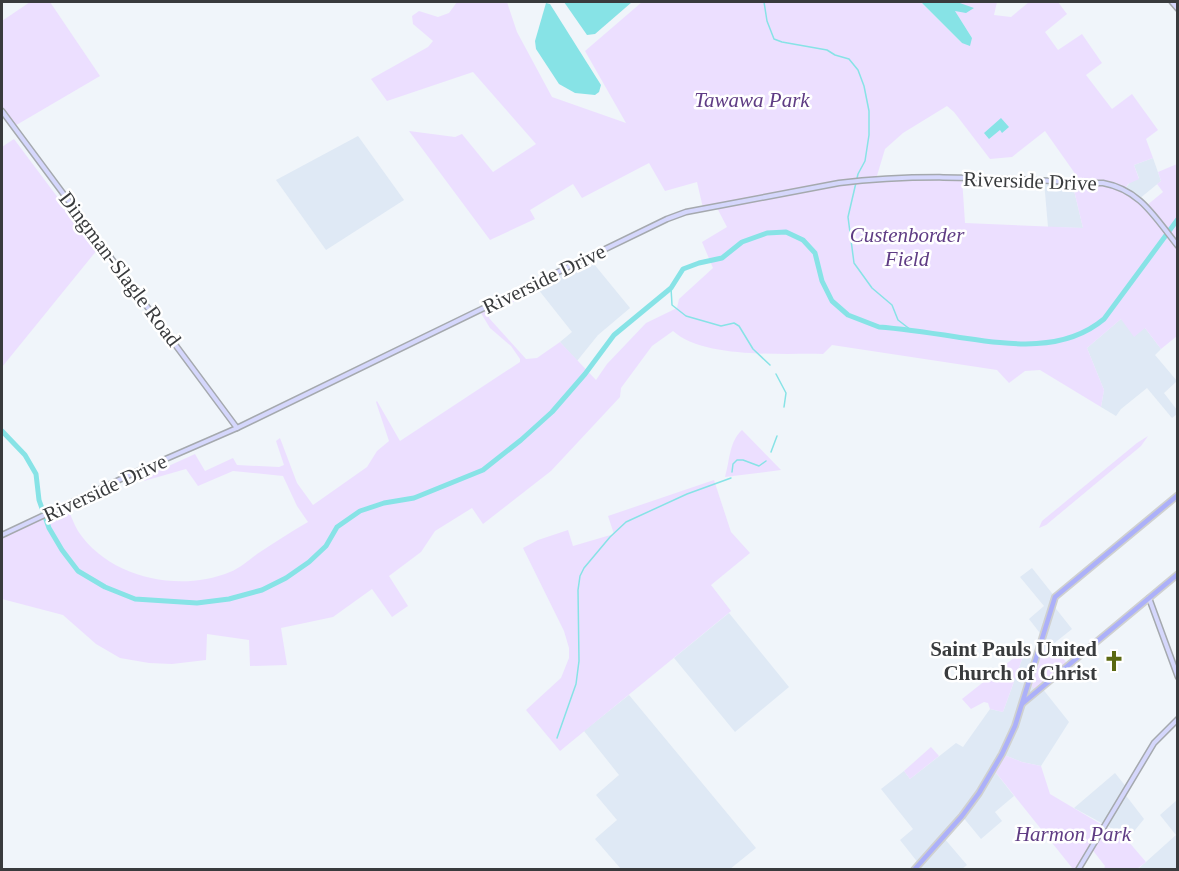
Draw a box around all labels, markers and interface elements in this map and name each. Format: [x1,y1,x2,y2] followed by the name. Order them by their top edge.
[694,88,810,112] park label: Tawawa Park
[963,167,1097,195] street label: Riverside Drive
[54,187,186,351] street label: Dingman-Slagle Road
[850,223,965,271] park label: Custenborder Field
[479,239,609,319] street label: Riverside Drive
[39,449,171,527] street label: Riverside Drive
[930,637,1097,685] place label: Saint Pauls United Church of Christ
[1102,649,1126,673] church icon: Saint Pauls United Church of Christ
[1014,822,1132,846] park label: Harmon Park

